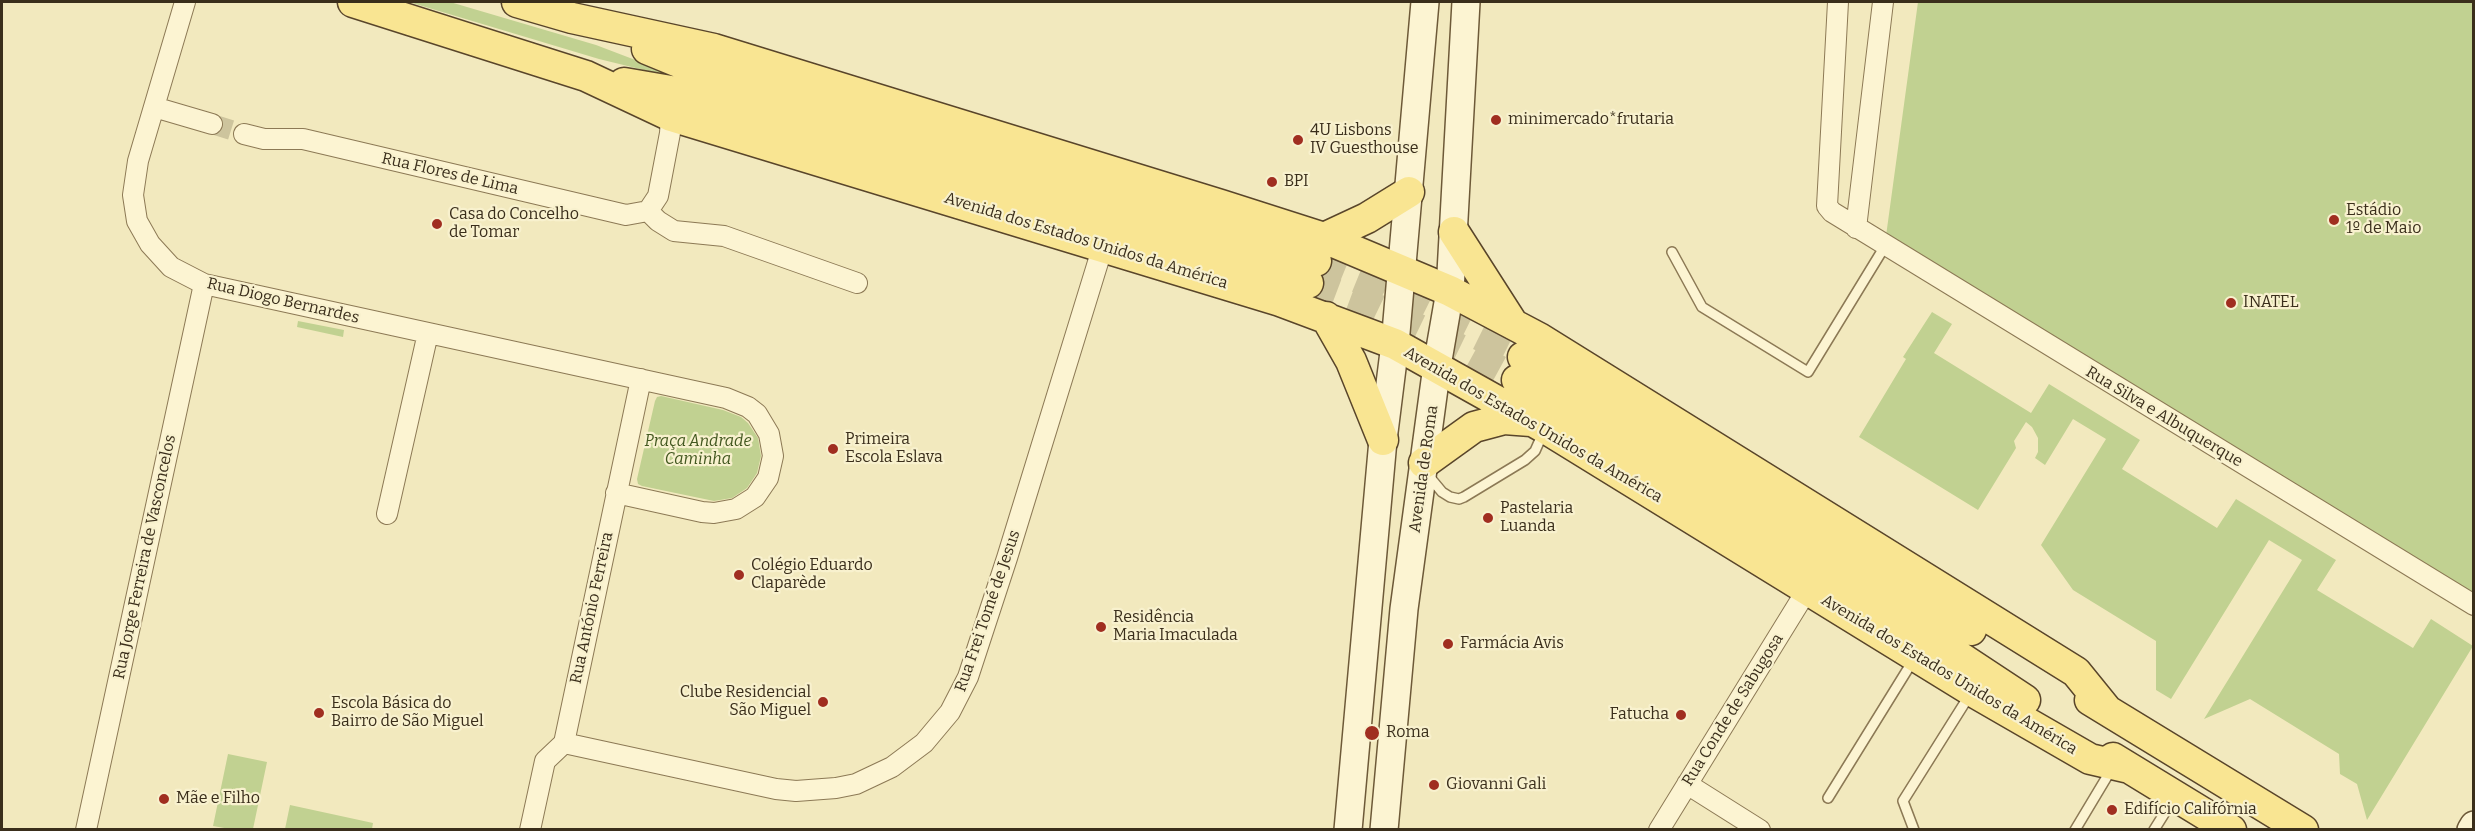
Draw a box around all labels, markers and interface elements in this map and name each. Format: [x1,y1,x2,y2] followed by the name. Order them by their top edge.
[1508,110,1674,130] place label: minimercado*frutaria
[1489,113,1503,127] marker: minimercado*frutaria
[1310,121,1419,159] place label: 4U Lisbons IV Guesthouse
[1291,133,1305,147] marker: 4U Lisbons IV Guesthouse
[380,149,520,199] street label: Rua Flores de Lima
[1284,172,1309,192] place label: BPI
[1265,175,1279,189] marker: BPI
[942,189,1230,293] street label: Avenida dos Estados Unidos da América
[2346,201,2422,239] place label: Estádio 1º de Maio
[449,205,579,243] place label: Casa do Concelho de Tomar
[2327,213,2341,227] marker: Estádio 1º de Maio
[430,217,444,231] marker: Casa do Concelho de Tomar
[205,274,361,328] street label: Rua Diogo Bernardes
[2243,293,2299,313] place label: INATEL
[2224,296,2238,310] marker: INATEL
[1400,343,1666,507] street label: Avenida dos Estados Unidos da América
[2082,362,2246,472] street label: Rua Silva e Albuquerque
[1406,404,1442,534] street label: Avenida de Roma
[845,430,943,468] place label: Primeira Escola Eslava
[644,432,752,470] park label: Praça Andrade Caminha
[110,433,180,681] street label: Rua Jorge Ferreira de Vasconcelos
[826,442,840,456] marker: Primeira Escola Eslava
[1500,499,1573,537] place label: Pastelaria Luanda
[1481,511,1495,525] marker: Pastelaria Luanda
[951,528,1025,694] street label: Rua Frei Tomé de Jesus
[567,530,617,686] street label: Rua António Ferreira
[751,556,873,594] place label: Colégio Eduardo Claparède
[732,568,746,582] marker: Colégio Eduardo Claparède
[1817,591,2081,759] street label: Avenida dos Estados Unidos da América
[1113,608,1238,646] place label: Residência Maria Imaculada
[1094,620,1108,634] marker: Residência Maria Imaculada
[1678,630,1788,790] street label: Rua Conde de Sabugosa
[1460,634,1564,654] place label: Farmácia Avis
[1441,637,1455,651] marker: Farmácia Avis
[680,683,811,721] place label: Clube Residencial São Miguel
[331,694,484,732] place label: Escola Básica do Bairro de São Miguel
[816,695,830,709] marker: Clube Residencial São Miguel
[1609,705,1669,725] place label: Fatucha
[312,706,326,720] marker: Escola Básica do Bairro de São Miguel
[1674,708,1688,722] marker: Fatucha
[1386,723,1429,743] place label: Roma
[1363,724,1381,742] marker: Roma
[1446,775,1546,795] place label: Giovanni Gali
[1427,778,1441,792] marker: Giovanni Gali
[176,789,260,809] place label: Mãe e Filho
[157,792,171,806] marker: Mãe e Filho
[2124,800,2257,820] place label: Edifício Califórnia
[2105,803,2119,817] marker: Edifício Califórnia

